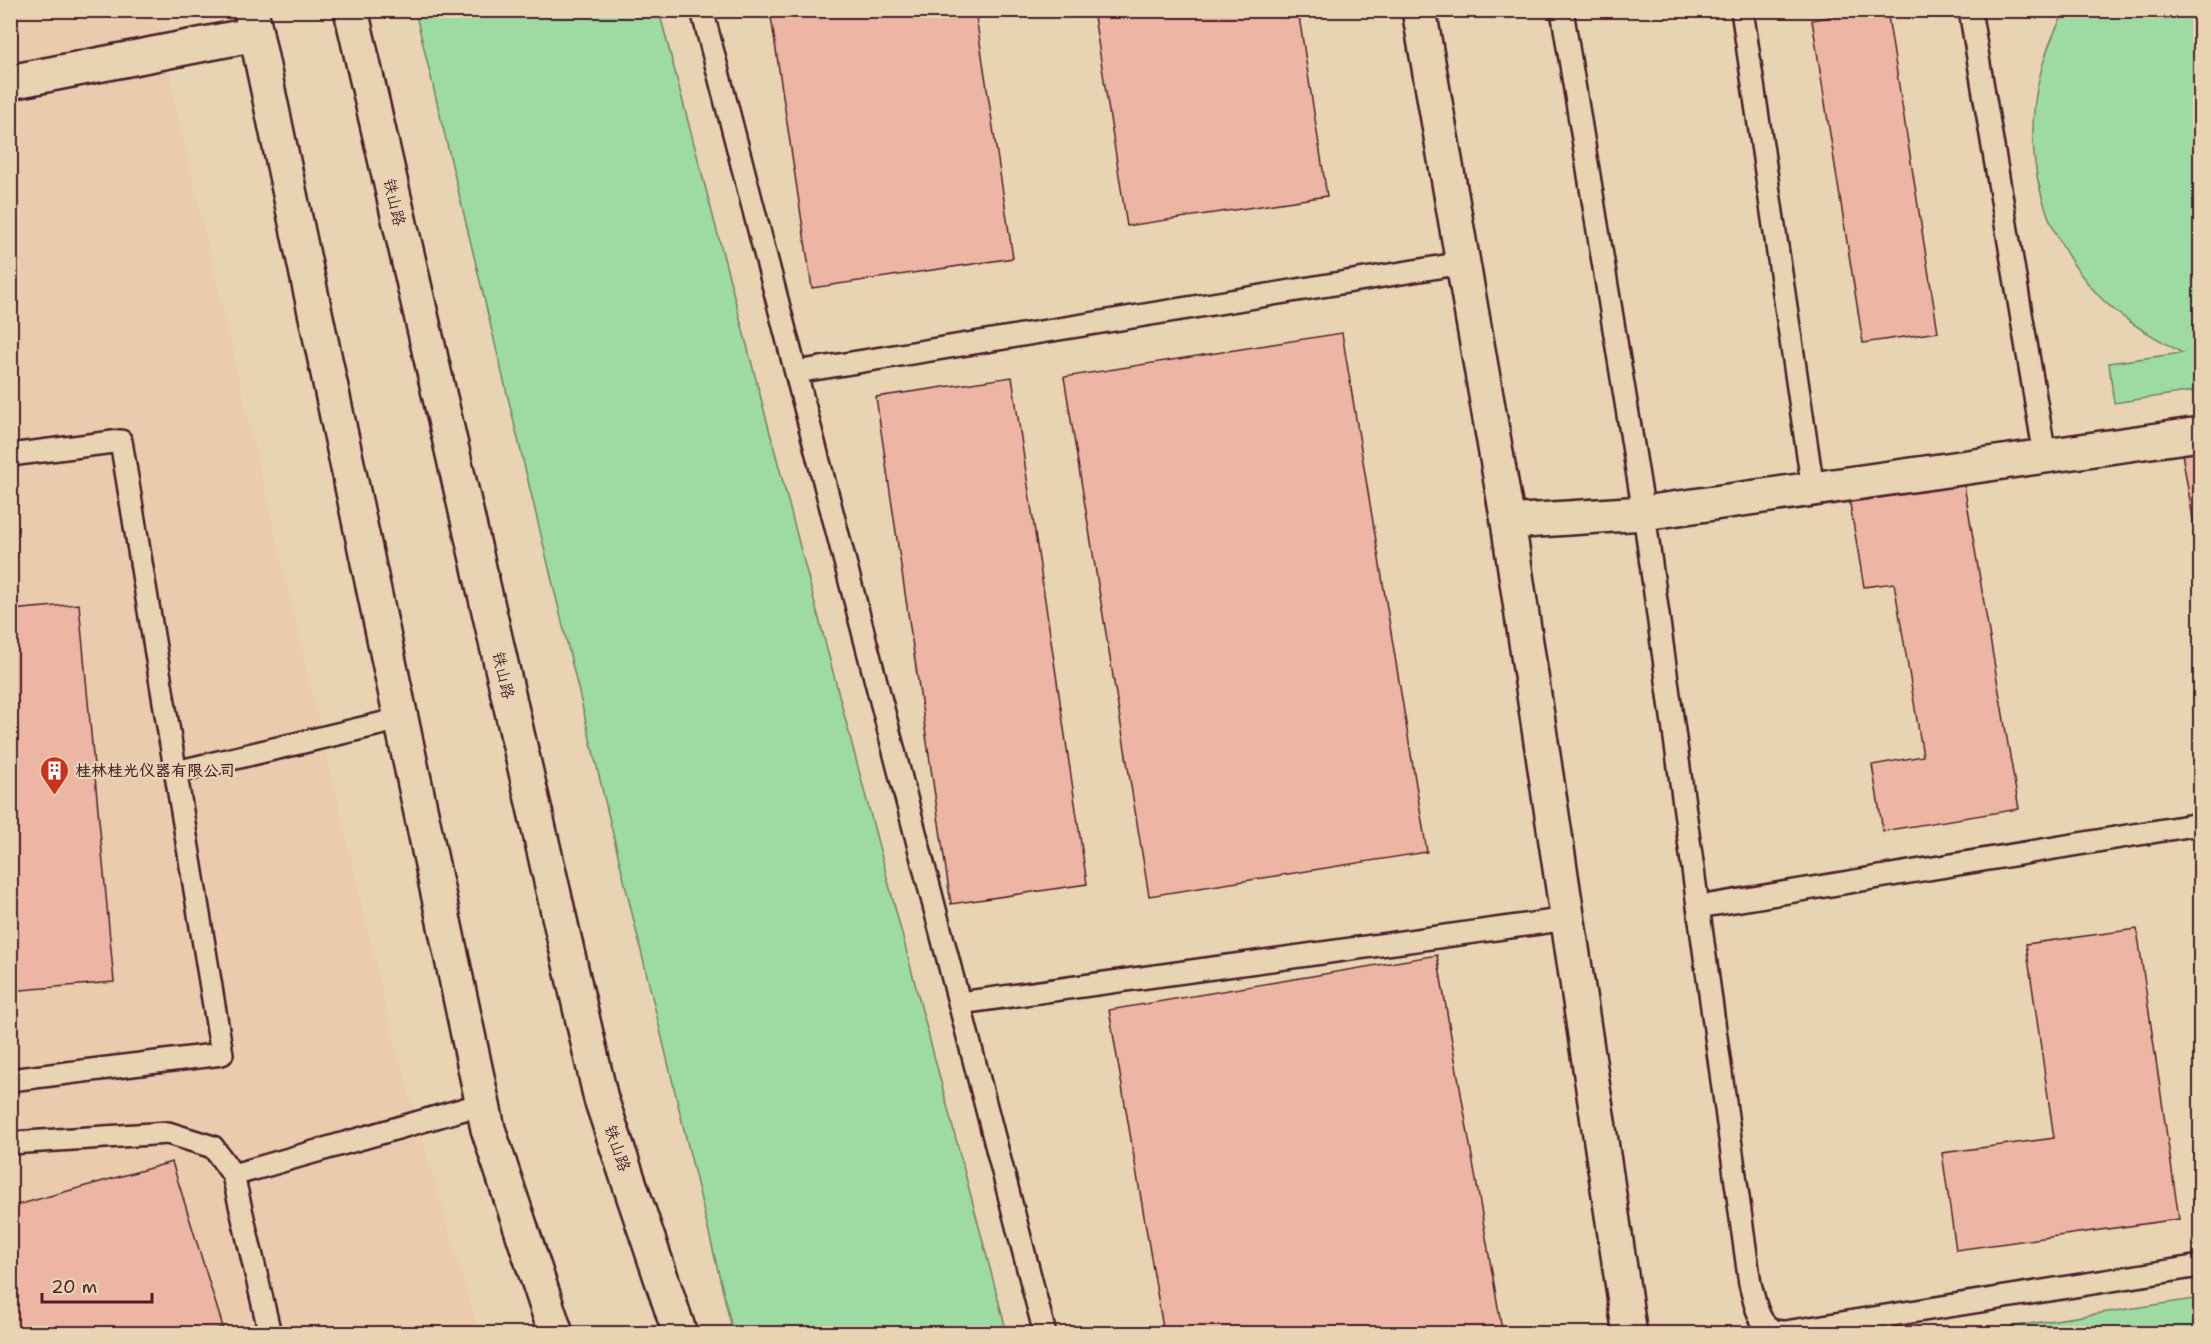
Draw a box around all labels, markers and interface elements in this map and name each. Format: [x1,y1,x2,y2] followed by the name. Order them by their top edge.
[379,176,410,228] street label: 铁山路
[488,649,519,701] street label: 铁山路
[38,754,70,796] building icon: 桂林桂光仪器有限公司
[75,760,235,781] place label: 桂林桂光仪器有限公司
[600,1122,635,1174] street label: 铁山路
[42,1266,152,1304] scale bar
[51,1275,97,1299] text: 20 m

